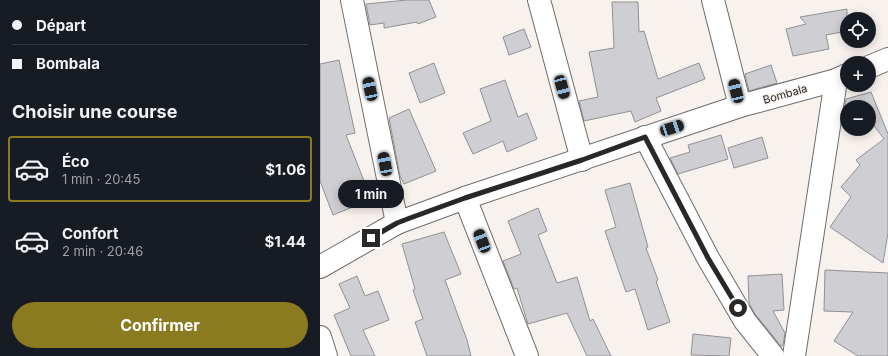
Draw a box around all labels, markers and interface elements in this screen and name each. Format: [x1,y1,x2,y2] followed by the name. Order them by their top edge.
[840,12,876,136] map controls
[840,12,876,48] button: locate
[36,16,86,35] text: Départ
[36,54,100,73] text: Bombala
[840,56,876,92] button: +
[553,74,571,100] car
[362,76,378,102] car
[727,78,745,104] car
[761,81,809,107] street label: Bombala
[840,100,876,136] button: −
[12,101,177,122] text: Choisir une course
[659,119,685,137] car
[14,151,50,187] icon: car
[377,151,393,177] car
[62,152,89,171] text: Éco
[265,160,306,179] text: $1.06
[62,171,140,187] text: 1 min · 20:45
[338,180,404,208] callout: 1 min
[355,186,387,202] text: 1 min
[14,223,50,259] icon: car
[62,224,118,243] text: Confort
[472,228,492,254] car
[362,229,380,247] route end
[264,232,306,251] text: $1.44
[62,243,143,259] text: 2 min · 20:46
[729,299,747,317] route start
[12,302,308,348] button: Confirmer

